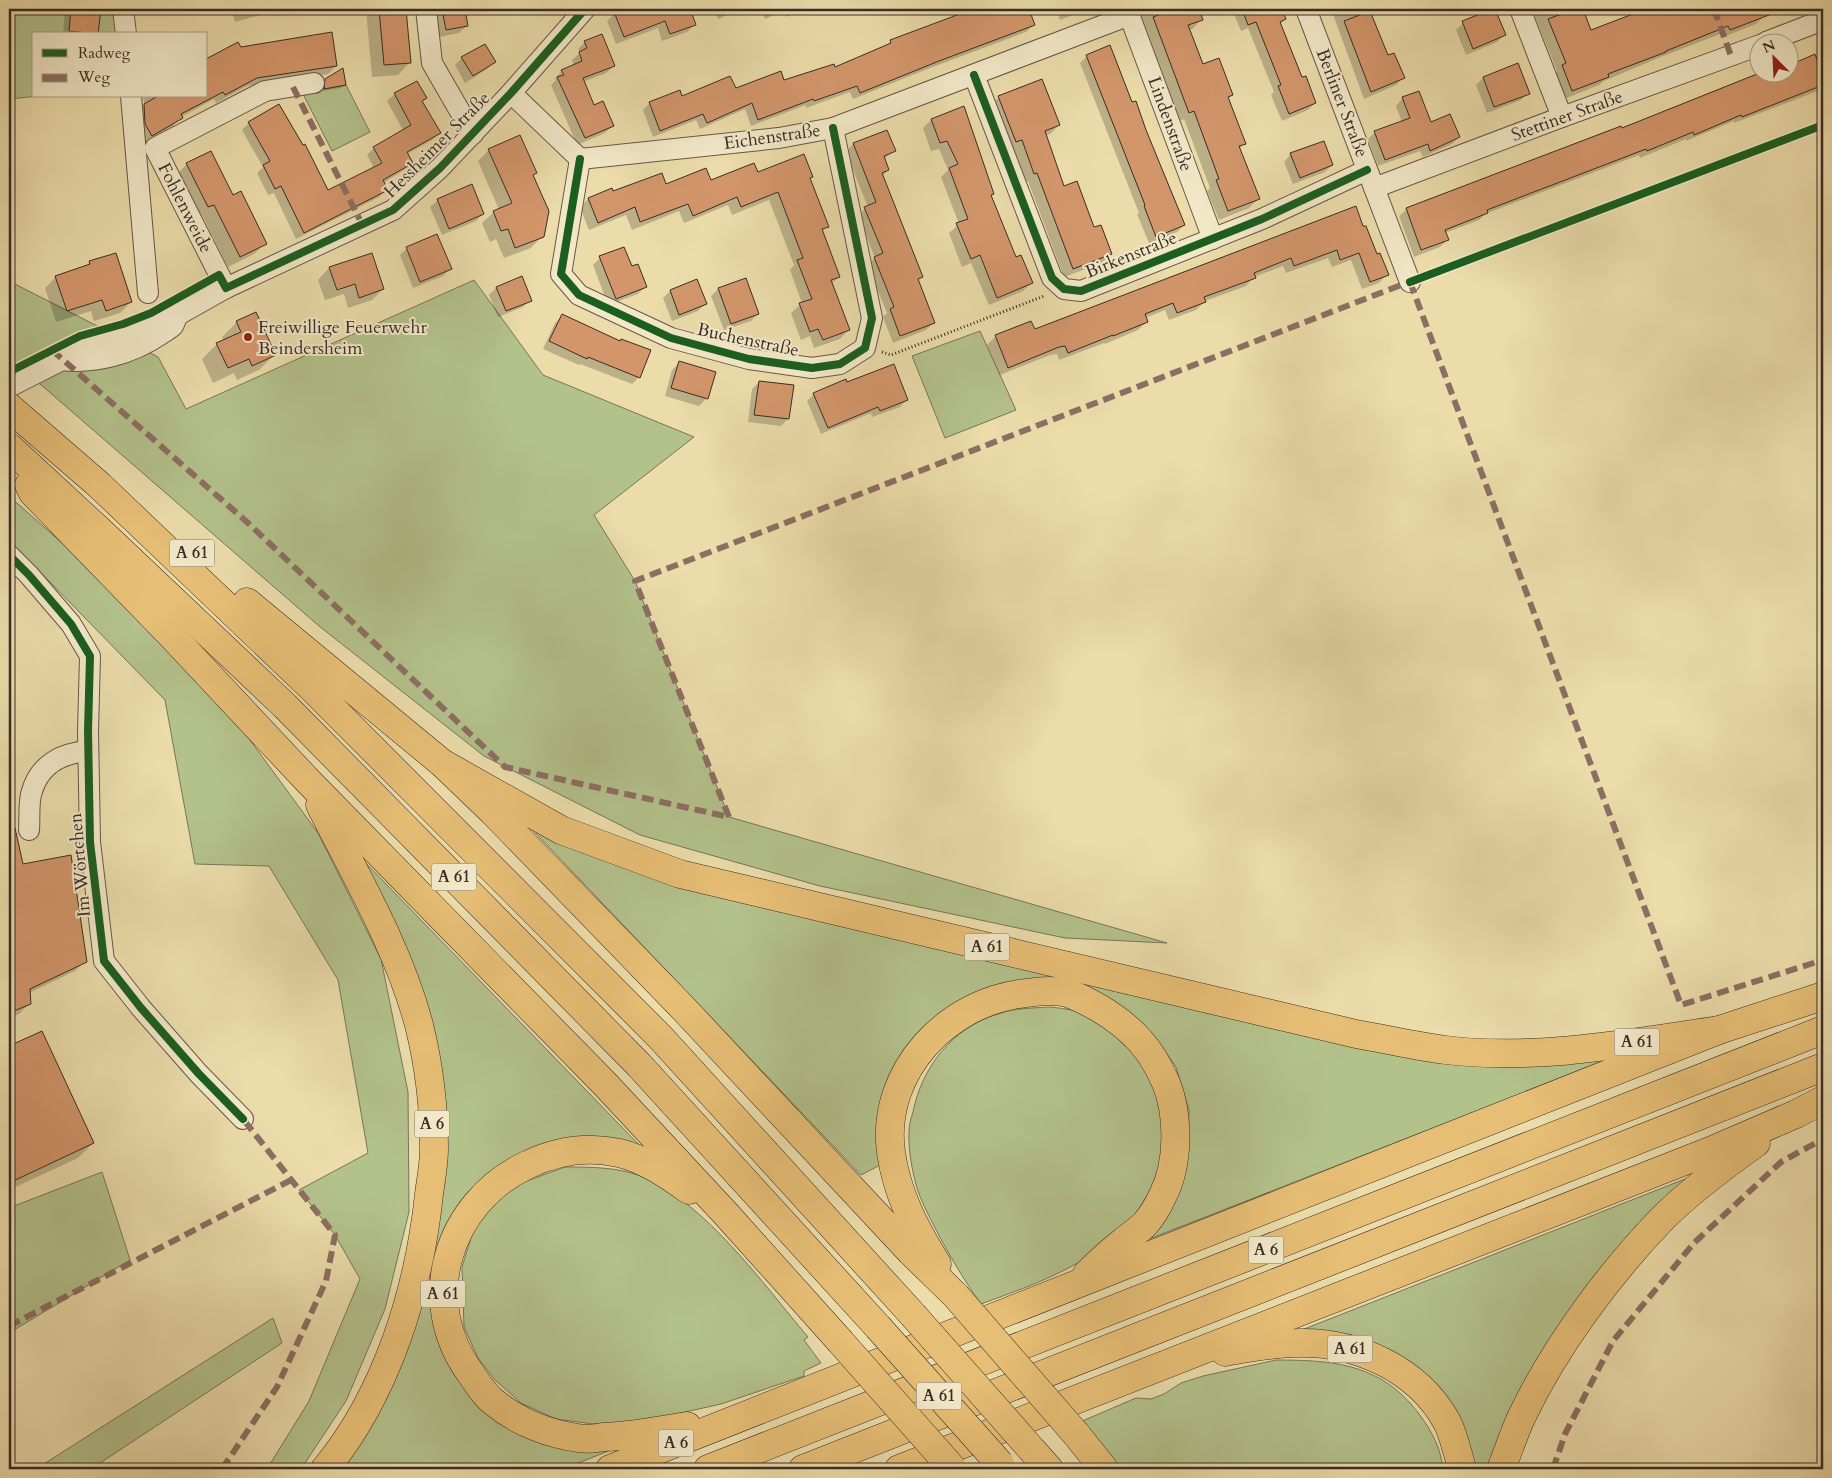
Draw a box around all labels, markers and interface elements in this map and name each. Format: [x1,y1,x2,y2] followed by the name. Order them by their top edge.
[32,32,208,98] legend
[1750,32,1800,82] north arrow
[1759,35,1778,58] text: N
[78,43,131,63] text: Radweg
[1310,45,1374,161] street label: Berliner Straße
[77,67,110,87] text: Weg
[1141,73,1199,175] street label: Lindenstraße
[1508,84,1626,148] street label: Stettiner Straße
[378,86,496,204] street label: Hessheimer Straße
[722,118,822,156] street label: Eichenstraße
[152,159,218,257] street label: Fohlenweide
[1081,225,1181,285] street label: Birkenstraße
[258,315,427,361] place label: Freiwillige Feuerwehr Beindersheim
[695,317,801,363] street label: Buchenstraße
[242,331,254,343] marker: Freiwillige Feuerwehr Beindersheim
[170,540,214,566] road number: A 61
[63,811,97,918] street label: Im Wörtchen
[432,864,476,890] road number: A 61
[964,934,1010,960] road number: A 61
[1614,1028,1660,1056] road number: A 61
[414,1110,450,1138] road number: A 6
[1248,1236,1284,1264] road number: A 6
[420,1280,466,1308] road number: A 61
[1328,1336,1372,1362] road number: A 61
[916,1382,962,1410] road number: A 61
[658,1430,694,1456] road number: A 6

